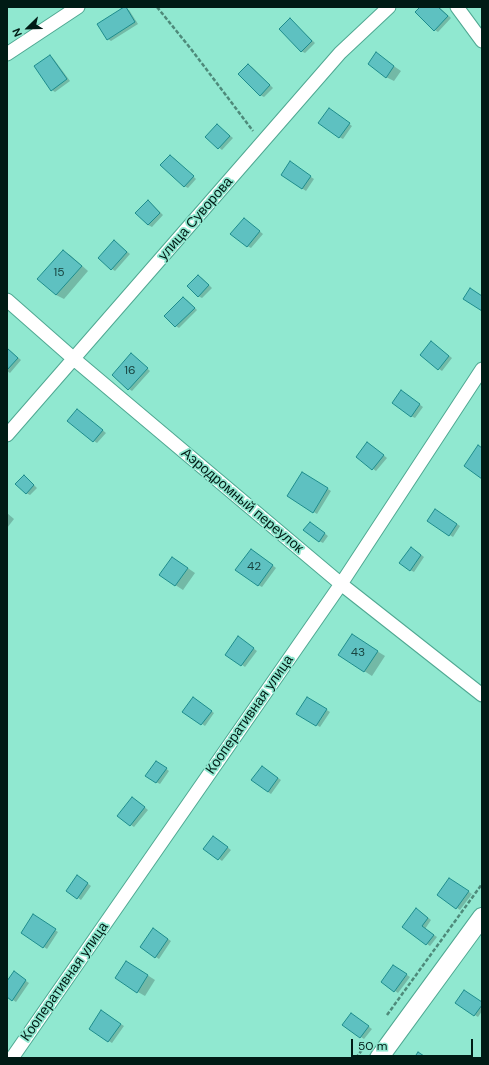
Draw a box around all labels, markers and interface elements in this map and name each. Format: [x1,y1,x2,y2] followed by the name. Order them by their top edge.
[8,8,48,48] north arrow
[9,26,25,39] text: N
[155,174,237,264] street label: улица Суворова
[53,266,65,280] house number: 15
[124,364,136,378] house number: 16
[177,445,307,557] street label: Аэродромный переулок
[247,560,261,574] house number: 42
[351,646,365,660] house number: 43
[203,652,297,778] street label: Кооперативная улица
[18,919,112,1045] street label: Кооперативная улица
[353,1031,475,1057] scale bar
[358,1038,387,1054] text: 50 m

